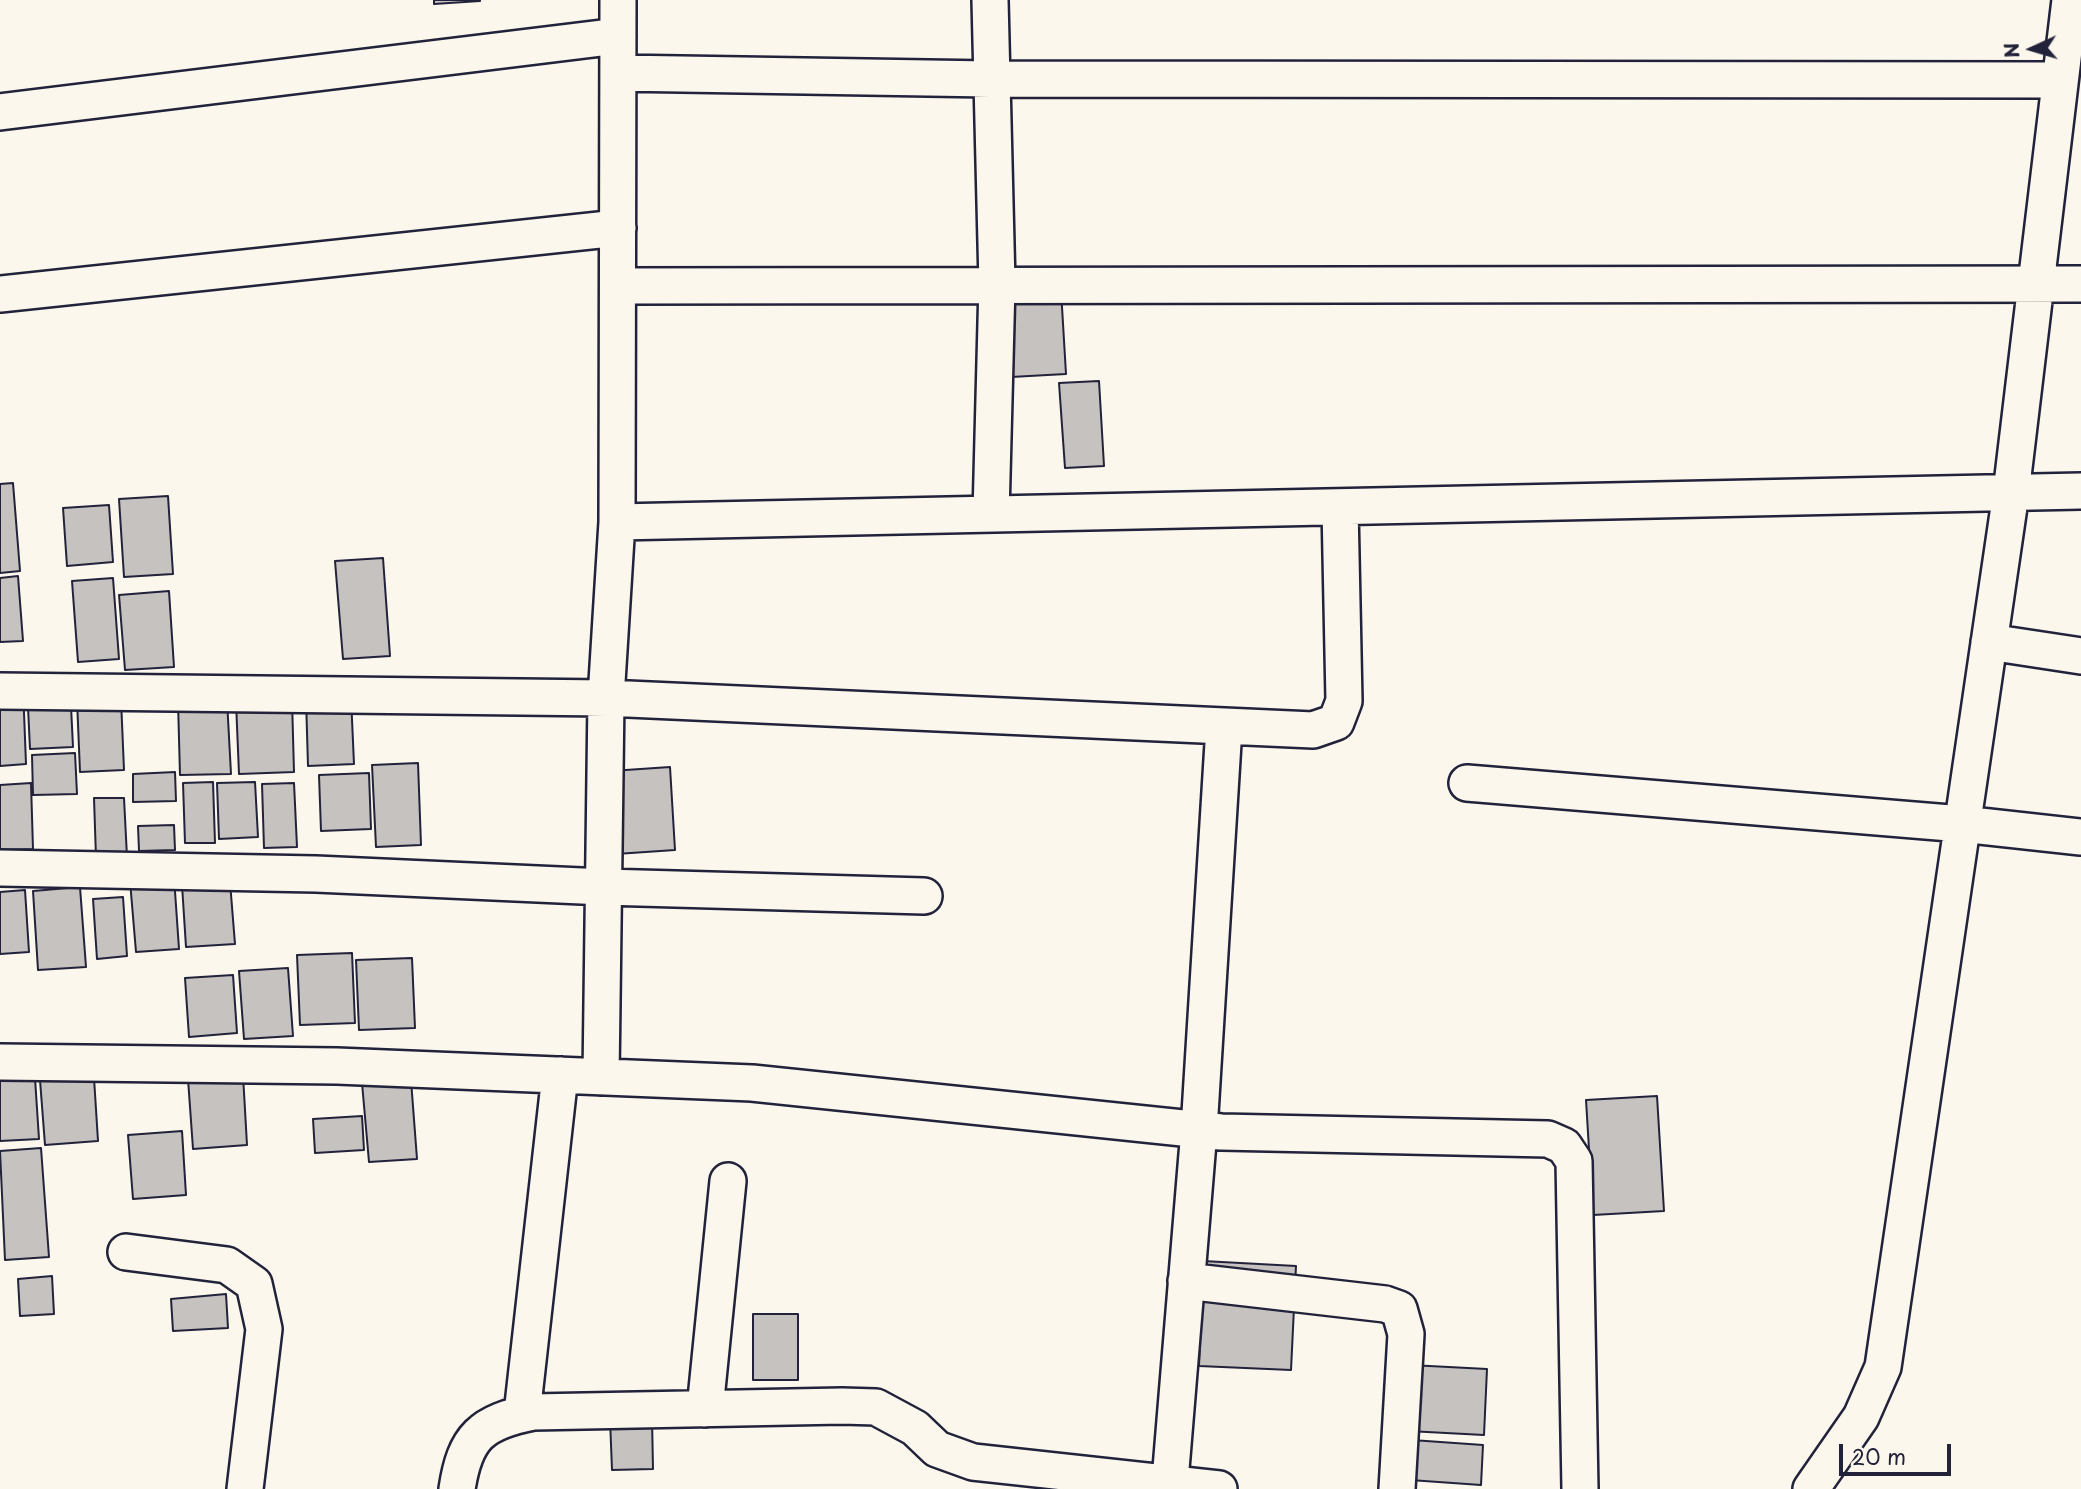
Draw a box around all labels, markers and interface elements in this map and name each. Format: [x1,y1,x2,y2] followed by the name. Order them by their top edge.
[1997,14,2067,84] north arrow
[1997,42,2026,59] text: N
[1843,1430,1955,1474] scale bar
[1852,1440,1906,1472] text: 20 m

